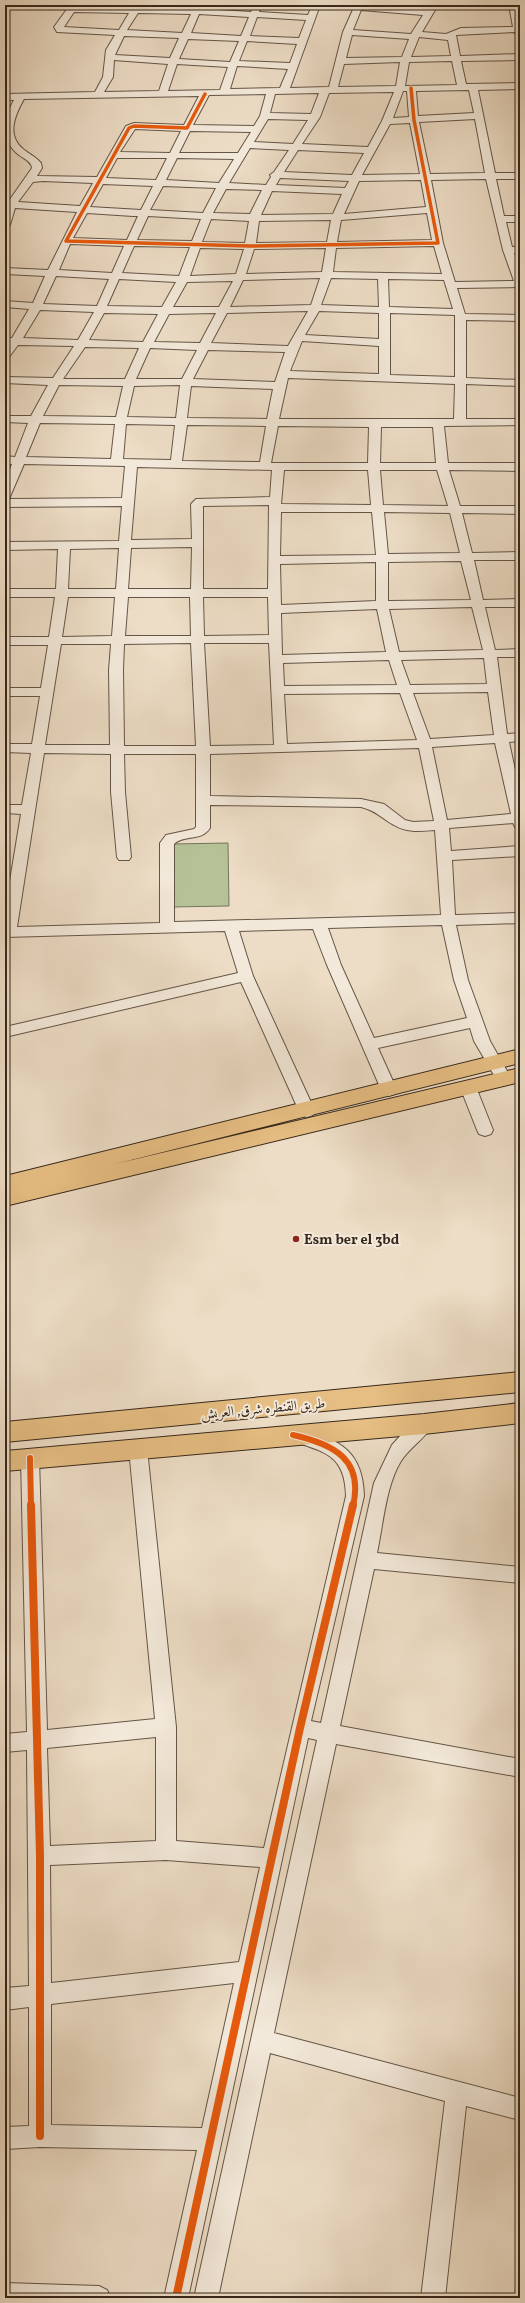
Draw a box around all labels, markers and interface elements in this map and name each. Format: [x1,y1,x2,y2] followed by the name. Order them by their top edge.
[304,1231,400,1250] place label: Esm ber el 3bd
[291,1234,301,1244] marker: Esm ber el 3bd
[200,1395,326,1424] street label: طريق القنطره شرق, العريش

